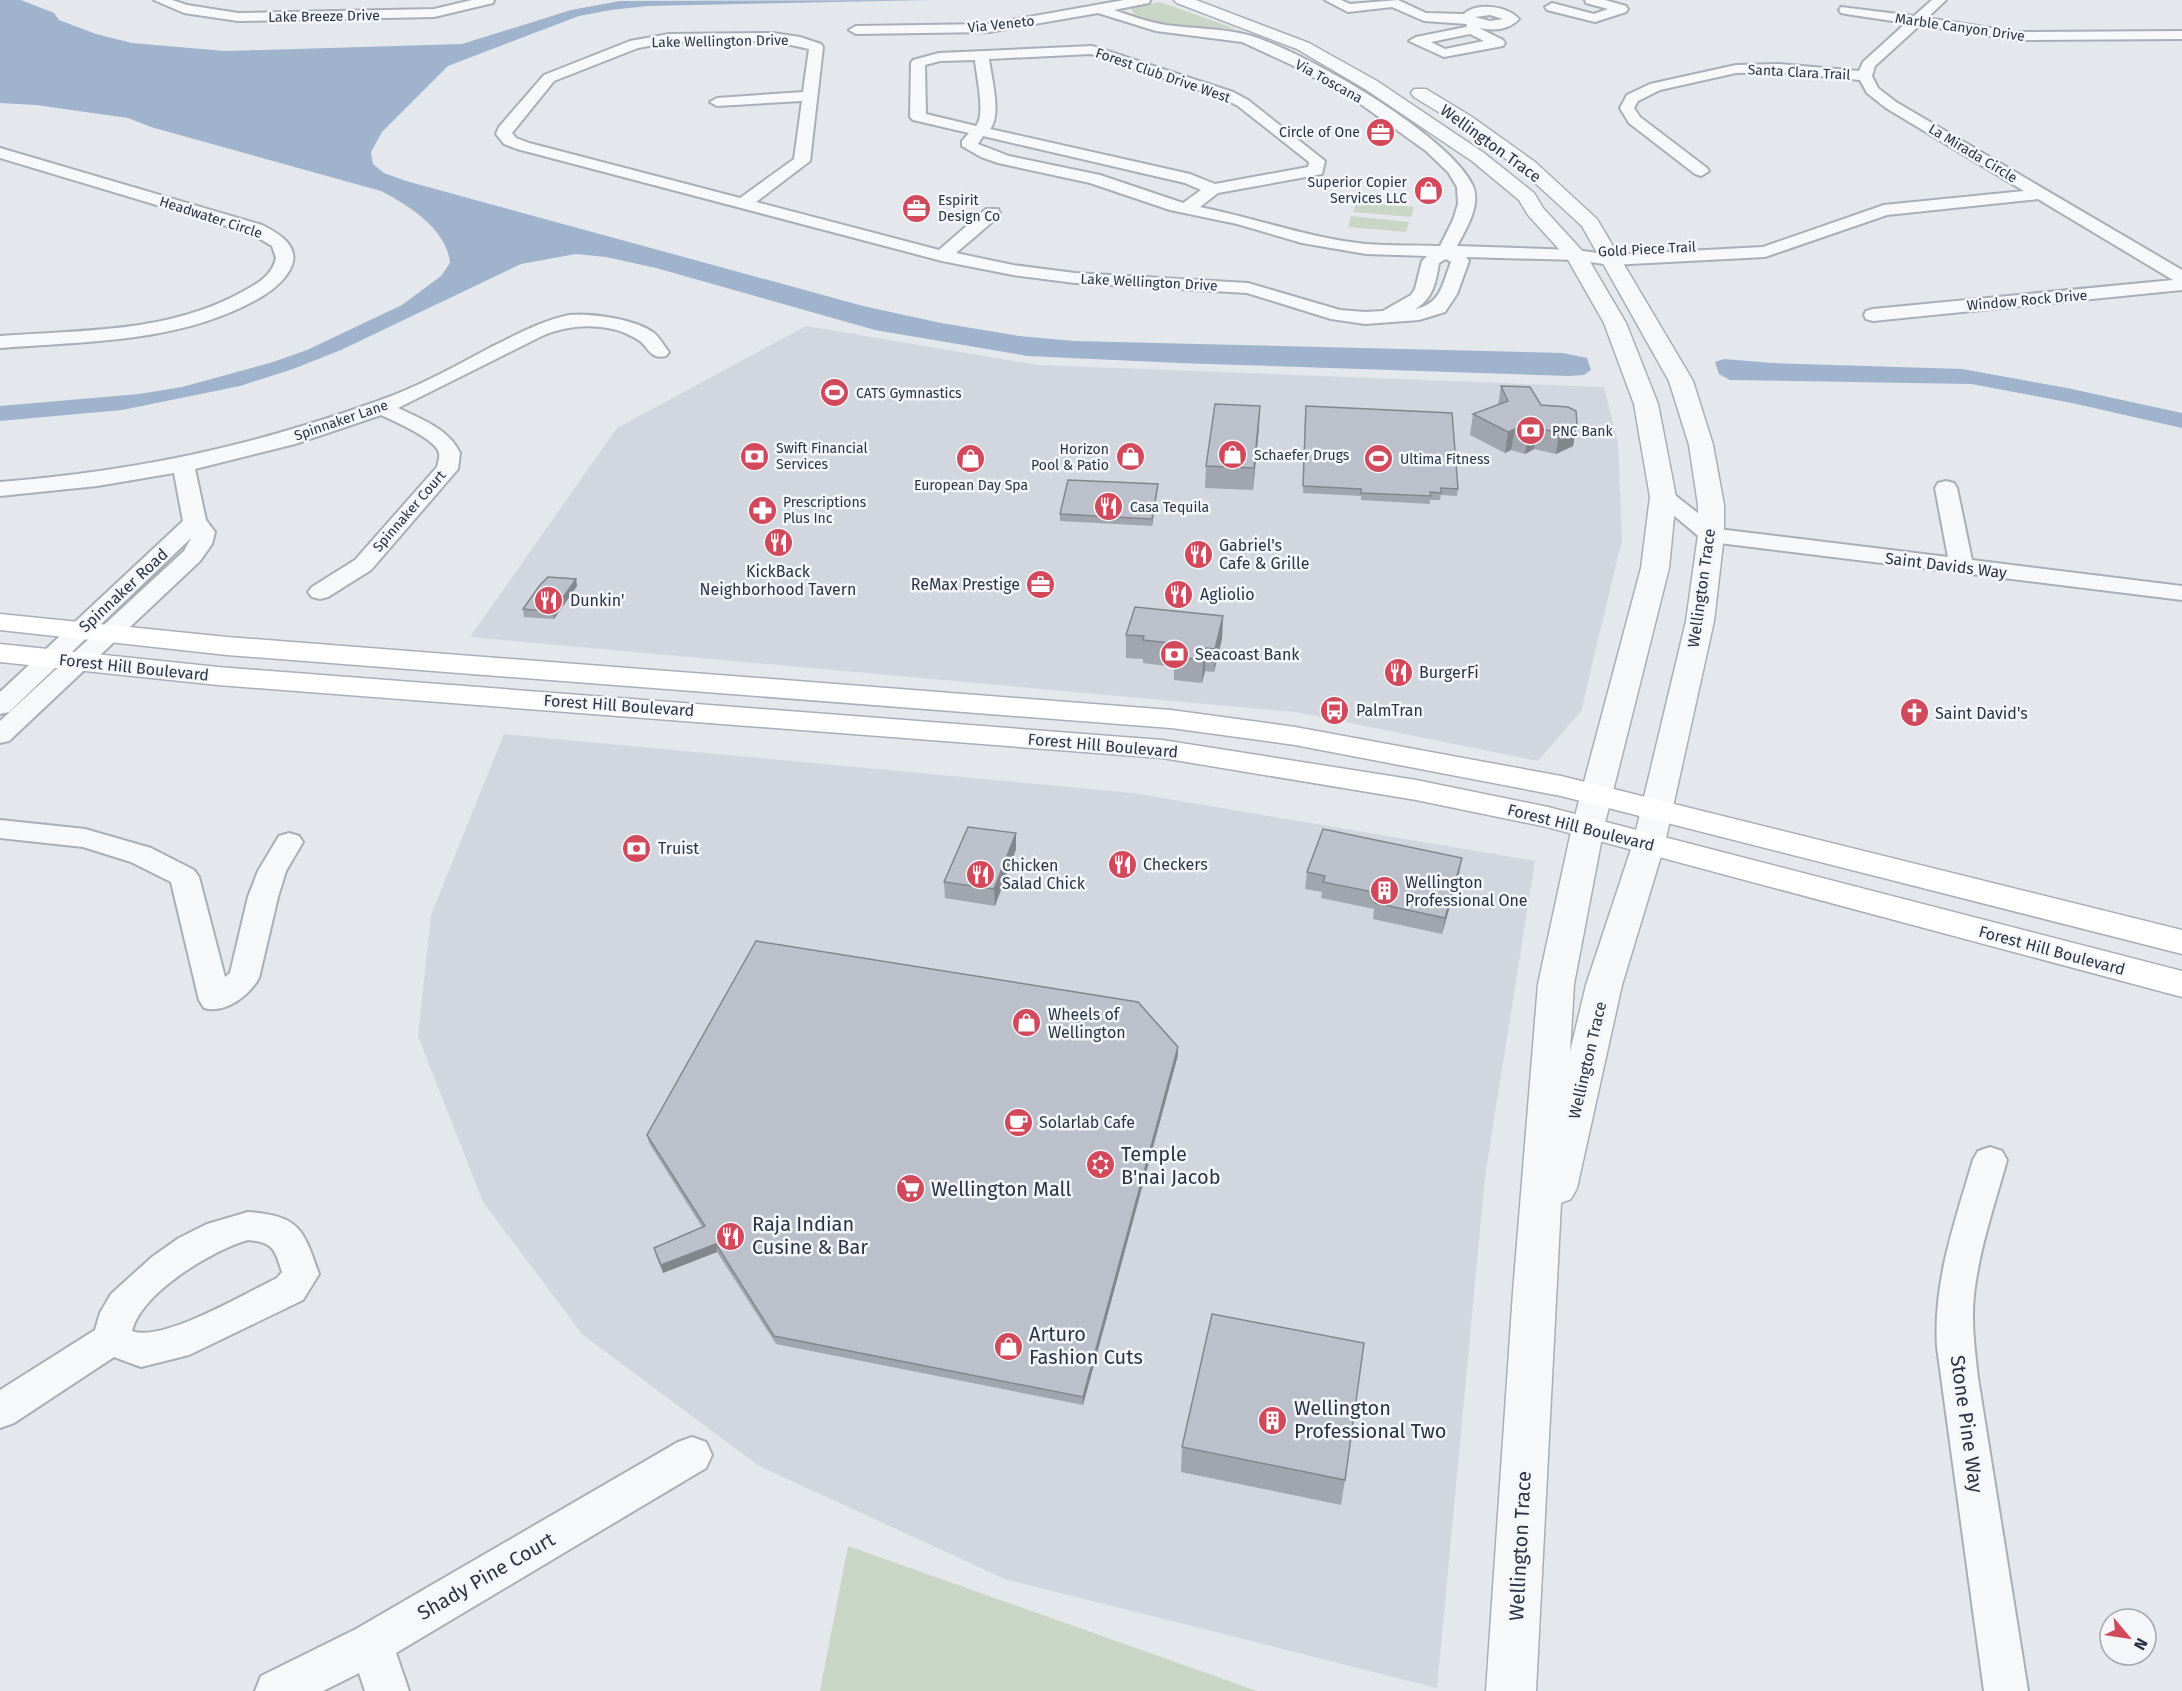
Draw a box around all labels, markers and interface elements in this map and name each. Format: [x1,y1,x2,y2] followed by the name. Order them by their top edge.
[268,7,380,26] street label: Lake Breeze Drive
[1894,10,2026,45] street label: Marble Canyon Drive
[967,13,1035,36] street label: Via Veneto
[651,32,789,51] street label: Lake Wellington Drive
[1093,44,1233,107] street label: Forest Club Drive West
[1292,56,1365,107] street label: Via Toscana
[1747,61,1851,84] street label: Santa Clara Trail
[1437,100,1545,186] street label: Wellington Trace
[1365,116,1397,148] office icon: Circle of One
[1925,120,2020,187] street label: La Mirada Circle
[1279,124,1360,141] place label: Circle of One
[1308,174,1408,207] place label: Superior Copier Services LLC
[1412,174,1444,206] shop icon: Superior Copier Services LLC
[901,192,933,224] office icon: Espirit Design Co
[938,192,1000,225] place label: Espirit Design Co
[157,193,264,242] street label: Headwater Circle
[1598,238,1696,261] street label: Gold Piece Trail
[1080,270,1218,295] street label: Lake Wellington Drive
[1966,287,2088,314] street label: Window Rock Drive
[819,377,851,409] sports icon: CATS Gymnastics
[856,385,962,402] place label: CATS Gymnastics
[292,396,390,444] street label: Spinnaker Lane
[1515,415,1547,447] bank icon: PNC Bank
[1552,423,1614,440] place label: PNC Bank
[1217,439,1249,471] shop icon: Schaefer Drugs
[739,440,771,472] bank icon: Swift Financial Services
[776,440,868,473] place label: Swift Financial Services
[1031,441,1109,474] place label: Horizon Pool & Patio
[1114,441,1146,473] shop icon: Horizon Pool & Patio
[955,442,987,474] shop icon: European Day Spa
[1363,443,1395,475] sports icon: Ultima Fitness
[1254,447,1350,464] place label: Schaefer Drugs
[1400,451,1490,468] place label: Ultima Fitness
[369,467,450,555] street label: Spinnaker Court
[914,477,1028,494] place label: European Day Spa
[1093,491,1125,523] restaurant icon: Casa Tequila
[746,494,778,526] pharmacy icon: Prescriptions Plus Inc
[783,494,867,527] place label: Prescriptions Plus Inc
[1130,499,1209,516] place label: Casa Tequila
[762,527,794,559] restaurant icon: KickBack Neighborhood Tavern
[1684,527,1719,649] street label: Wellington Trace
[1219,536,1309,573] place label: Gabriel's Cafe & Grille
[1182,538,1214,570] restaurant icon: Gabriel's Cafe & Grille
[75,544,172,636] street label: Spinnaker Road
[1884,549,2008,582] street label: Saint Davids Way
[700,562,856,599] place label: KickBack Neighborhood Tavern
[1025,568,1057,600] office icon: ReMax Prestige
[911,575,1020,594] place label: ReMax Prestige
[1163,578,1195,610] restaurant icon: Agliolio
[533,584,565,616] restaurant icon: Dunkin'
[1200,585,1255,604] place label: Agliolio
[570,591,624,610] place label: Dunkin'
[1158,638,1190,670] bank icon: Seacoast Bank
[1195,645,1300,664] place label: Seacoast Bank
[58,650,210,685] street label: Forest Hill Boulevard
[1382,656,1414,688] restaurant icon: BurgerFi
[1419,663,1479,682] place label: BurgerFi
[543,691,695,720] street label: Forest Hill Boulevard
[1319,694,1351,726] bus stop icon: PalmTran
[1898,697,1930,729] church icon: Saint David's
[1356,701,1423,720] place label: PalmTran
[1935,704,2028,723] place label: Saint David's
[1027,729,1179,762] street label: Forest Hill Boulevard
[1505,800,1656,855] street label: Forest Hill Boulevard
[621,832,653,864] bank icon: Truist
[658,839,699,858] place label: Truist
[1106,848,1138,880] restaurant icon: Checkers
[1143,855,1208,874] place label: Checkers
[1002,856,1086,893] place label: Chicken Salad Chick
[965,858,997,890] restaurant icon: Chicken Salad Chick
[1405,873,1528,910] place label: Wellington Professional One
[1368,875,1400,907] building icon: Wellington Professional One
[1977,922,2127,979] street label: Forest Hill Boulevard
[1565,999,1610,1121] street label: Wellington Trace
[1048,1005,1126,1042] place label: Wheels of Wellington
[1011,1007,1043,1039] shop icon: Wheels of Wellington
[1002,1106,1034,1138] cafe icon: Solarlab Cafe
[1039,1113,1135,1132] place label: Solarlab Cafe
[1121,1142,1221,1189] place label: Temple B'nai Jacob
[1084,1149,1116,1181] synagogue icon: Temple B'nai Jacob
[894,1173,926,1205] supermarket icon: Wellington Mall
[931,1177,1071,1201] place label: Wellington Mall
[752,1212,868,1259] place label: Raja Indian Cusine & Bar
[715,1220,747,1252] restaurant icon: Raja Indian Cusine & Bar
[1029,1322,1143,1369] place label: Arturo Fashion Cuts
[992,1330,1024,1362] shop icon: Arturo Fashion Cuts
[1945,1354,1989,1495] street label: Stone Pine Way
[1294,1396,1447,1443] place label: Wellington Professional Two
[1257,1404,1289,1436] building icon: Wellington Professional Two
[1504,1470,1536,1622] street label: Wellington Trace
[413,1527,560,1625] street label: Shady Pine Court
[2098,1607,2158,1667] north arrow
[2130,1635,2152,1653] text: N

